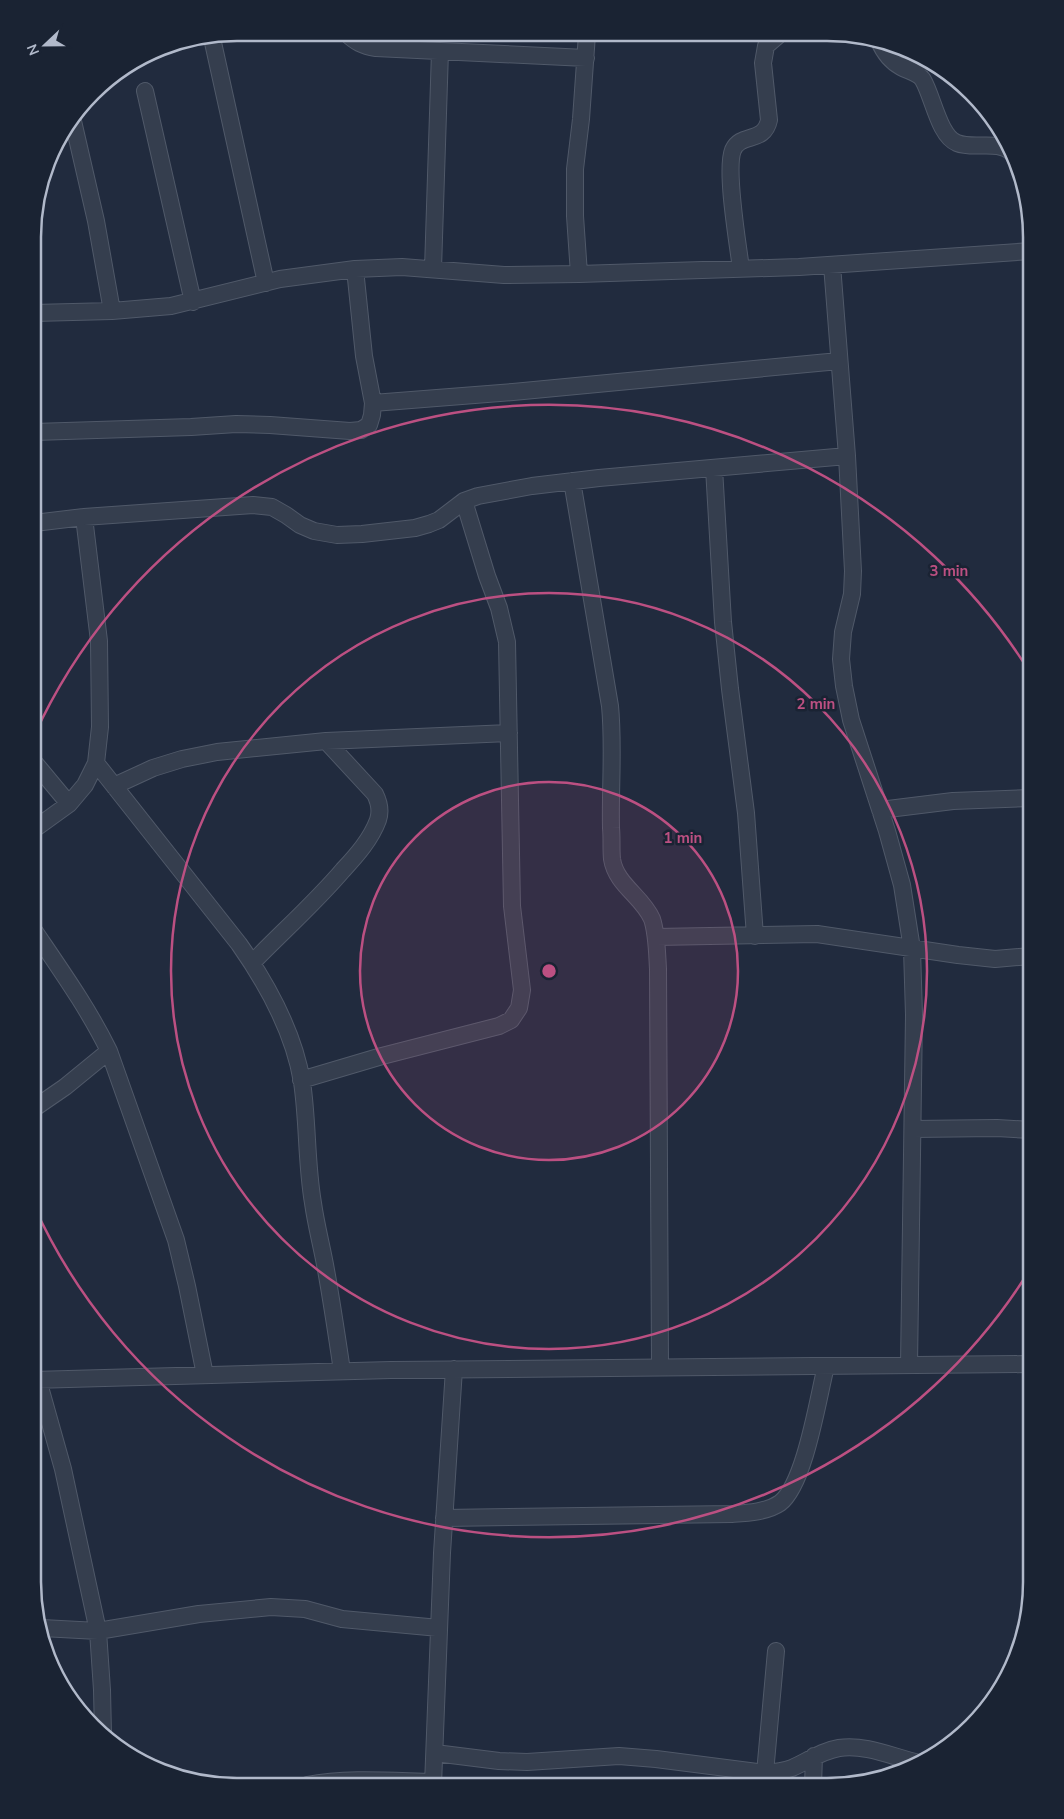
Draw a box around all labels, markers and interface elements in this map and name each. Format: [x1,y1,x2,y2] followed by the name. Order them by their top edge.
[20,20,70,70] north arrow
[23,41,44,58] text: N
[930,561,968,581] text: 3 min
[797,694,835,714] text: 2 min
[664,828,702,848] text: 1 min
[540,962,558,980] centre of rings

